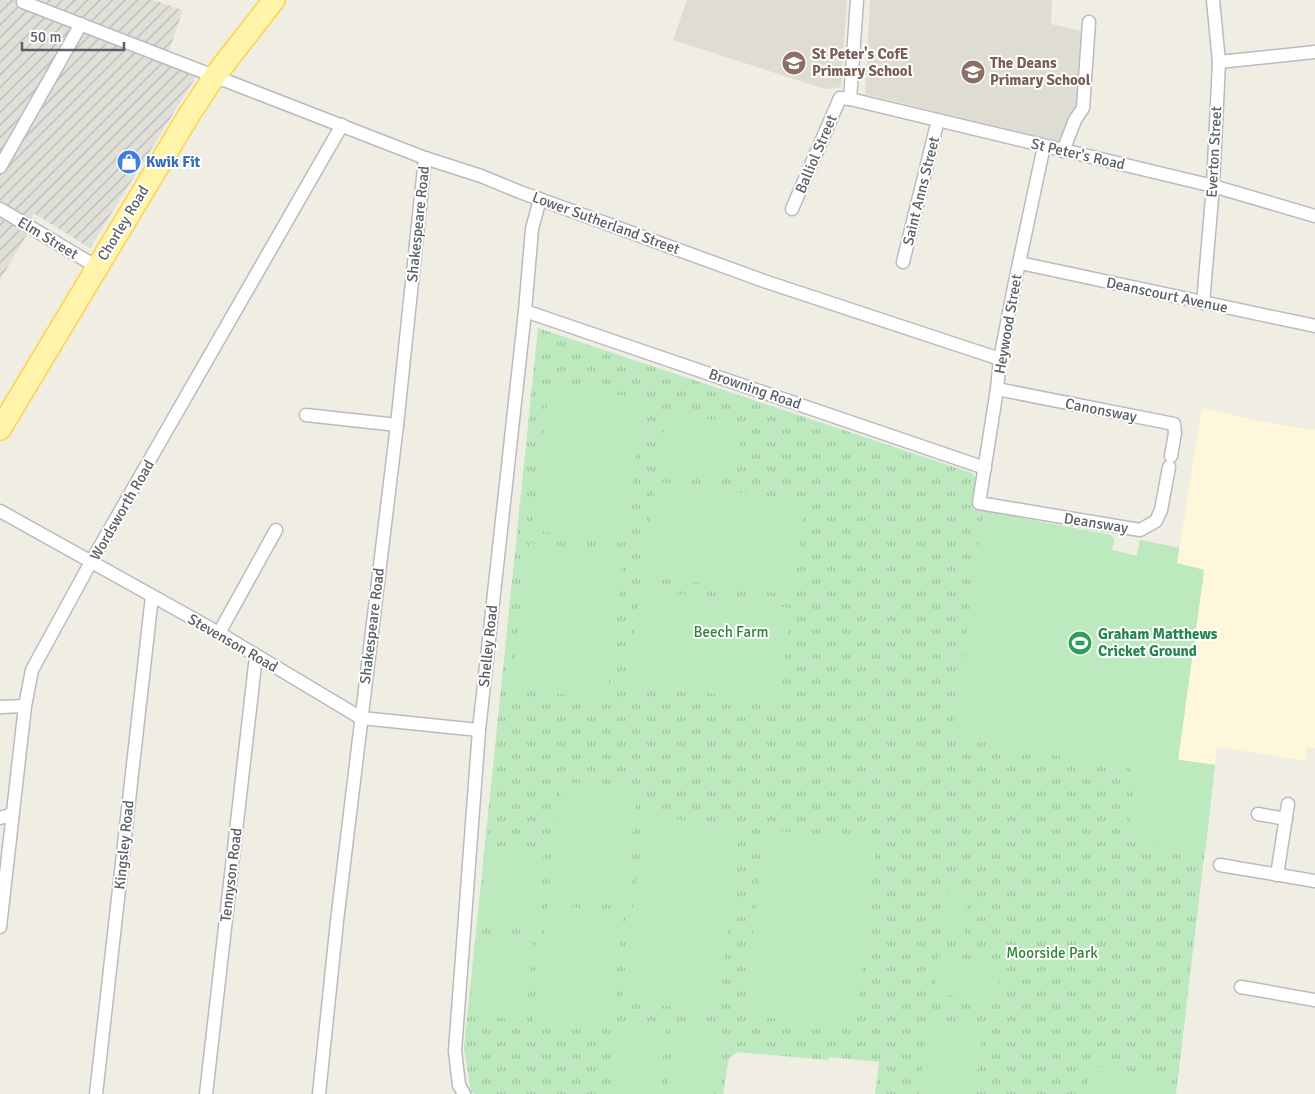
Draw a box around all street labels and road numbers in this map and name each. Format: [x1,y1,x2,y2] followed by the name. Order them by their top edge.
[1203,106,1225,198] street label: Everton Street
[791,112,841,196] street label: Balliol Street
[1029,134,1127,174] street label: St Peter's Road
[899,135,943,247] street label: Saint Anns Street
[403,165,433,283] street label: Shakespeare Road
[94,182,153,264] street label: Chorley Road
[530,188,682,258] street label: Lower Sutherland Street
[15,213,81,263] street label: Elm Street
[990,273,1026,375] street label: Heywood Street
[1105,273,1229,317] street label: Deanscourt Avenue
[707,365,804,413] street label: Browning Road
[1064,394,1138,426] street label: Canonsway
[86,457,158,563] street label: Wordsworth Road
[1063,509,1129,537] street label: Deansway
[356,567,388,685] street label: Shakespeare Road
[475,604,501,688] street label: Shelley Road
[185,610,281,676] street label: Stevenson Road
[110,799,138,891] street label: Kingsley Road
[216,827,246,923] street label: Tennyson Road

